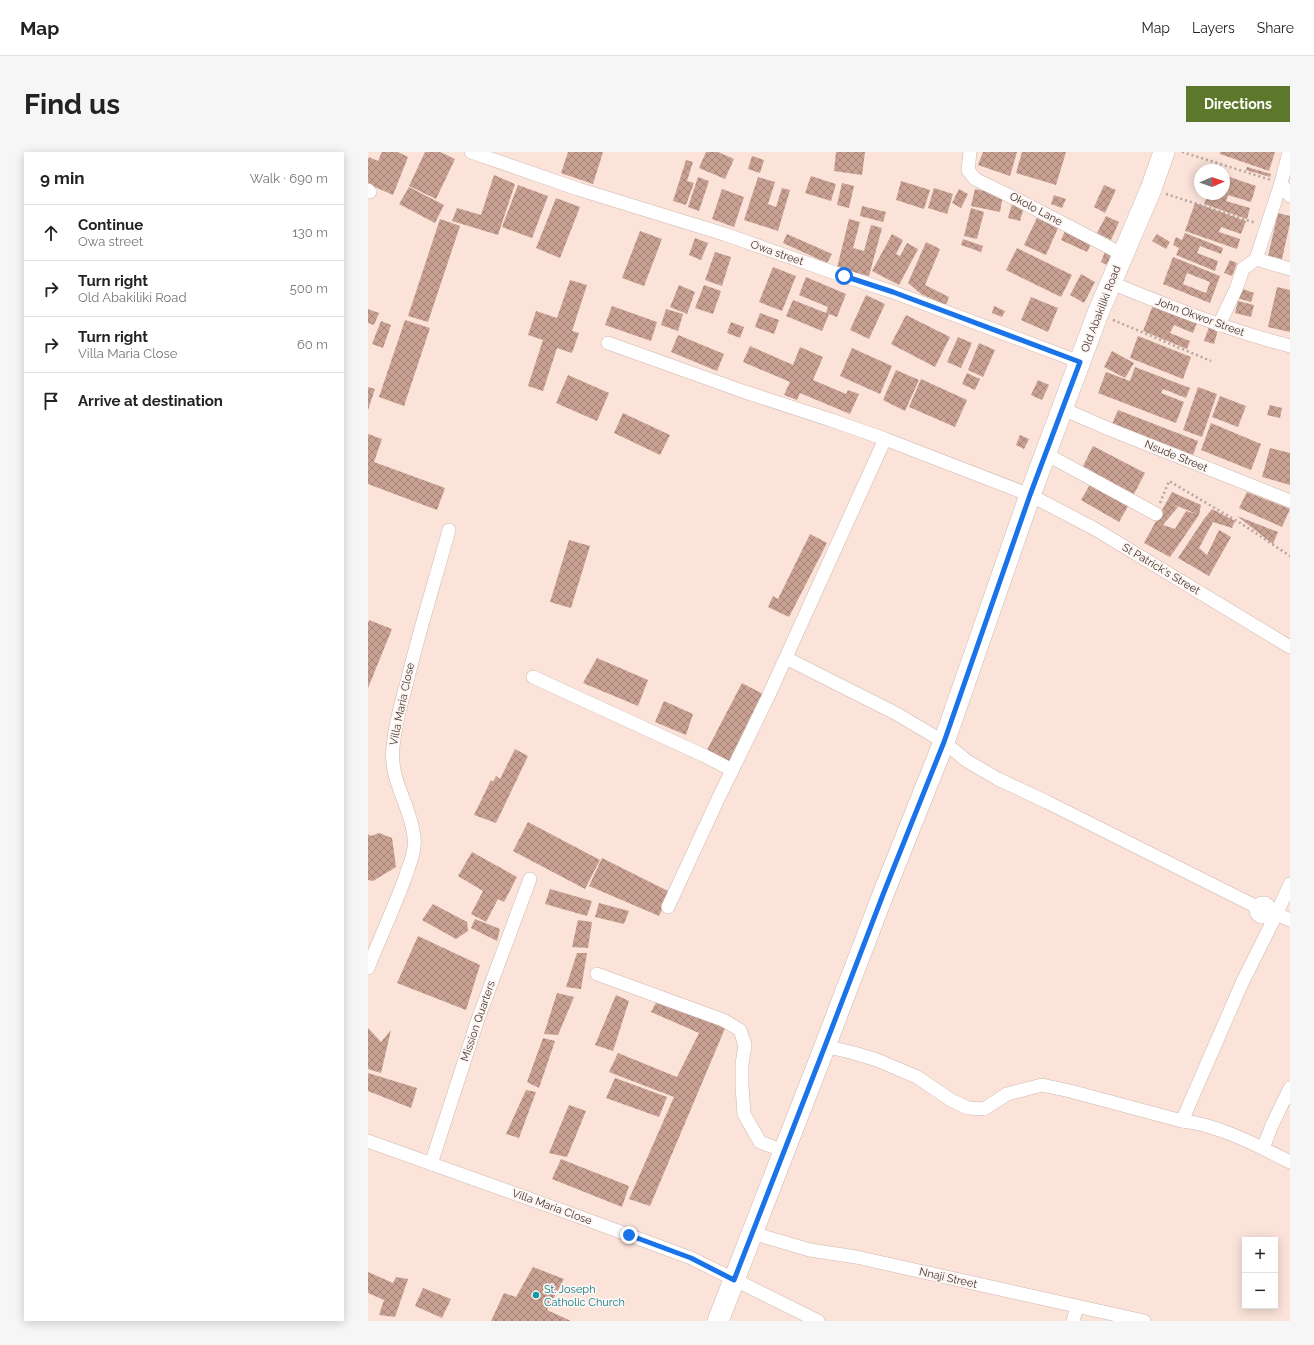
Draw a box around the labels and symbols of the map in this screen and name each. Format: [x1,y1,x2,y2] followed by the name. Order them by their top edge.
[1194,164,1230,200] north arrow
[1007,190,1065,229] street label: Okolo Lane
[749,238,805,268] street label: Owa street
[1078,264,1124,354] street label: Old Abakiliki Road
[835,267,853,285] route start
[1154,295,1247,339] street label: John Okwor Street
[1143,437,1210,475] street label: Nsude Street
[1120,541,1202,597] street label: St Patrick's Street
[387,661,417,747] street label: Villa Maria Close
[458,979,498,1063] street label: Mission Quarters
[510,1187,594,1228] street label: Villa Maria Close
[620,1226,638,1244] route end
[918,1265,979,1291] street label: Nnaji Street
[544,1283,625,1309] place label: St. Joseph Catholic Church
[531,1290,541,1300] marker: St. Joseph Catholic Church

